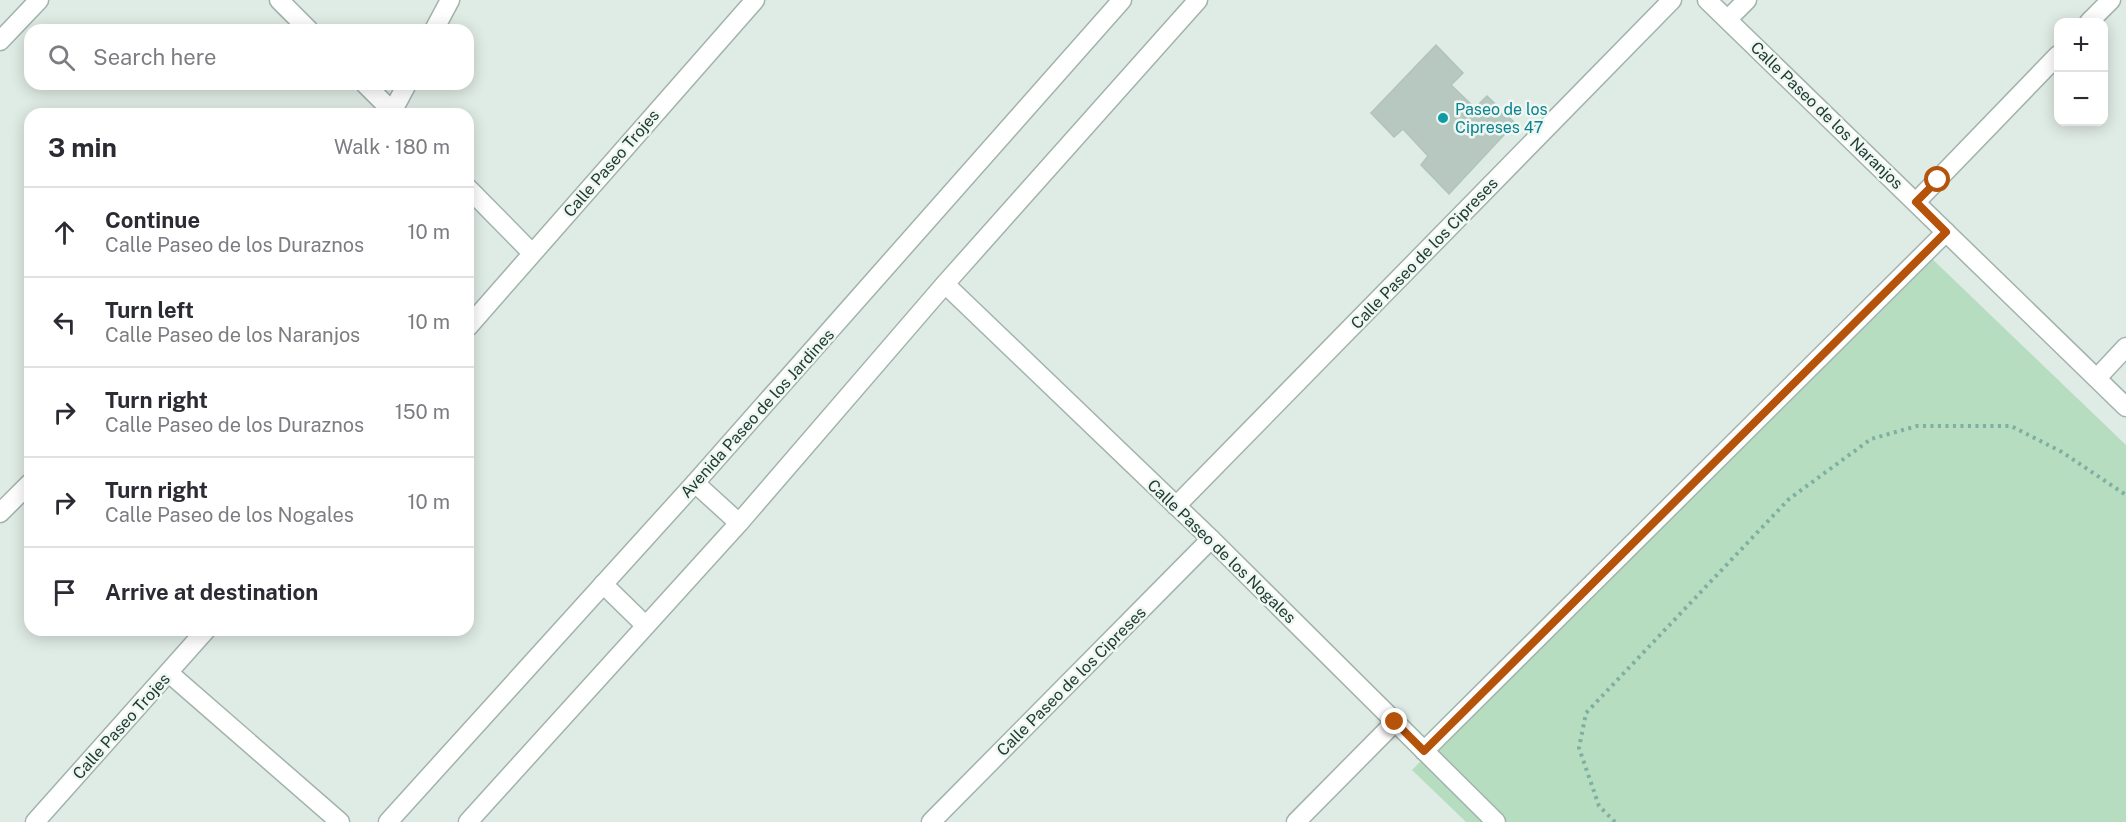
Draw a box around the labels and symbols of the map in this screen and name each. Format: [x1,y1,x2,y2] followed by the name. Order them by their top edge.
[1747,38,1907,193] street label: Calle Paseo de los Naranjos
[1455,100,1548,137] place label: Paseo de los Cipreses 47
[560,106,663,221] street label: Calle Paseo Trojes
[1436,111,1450,125] marker: Paseo de los Cipreses 47
[1924,166,1950,192] route start
[1347,174,1502,333] street label: Calle Paseo de los Cipreses
[677,325,838,502] street label: Avenida Paseo de los Jardines
[1143,475,1300,627] street label: Calle Paseo de los Nogales
[993,603,1150,760] street label: Calle Paseo de los Cipreses
[69,669,174,783] street label: Calle Paseo Trojes
[1381,708,1407,734] route end

